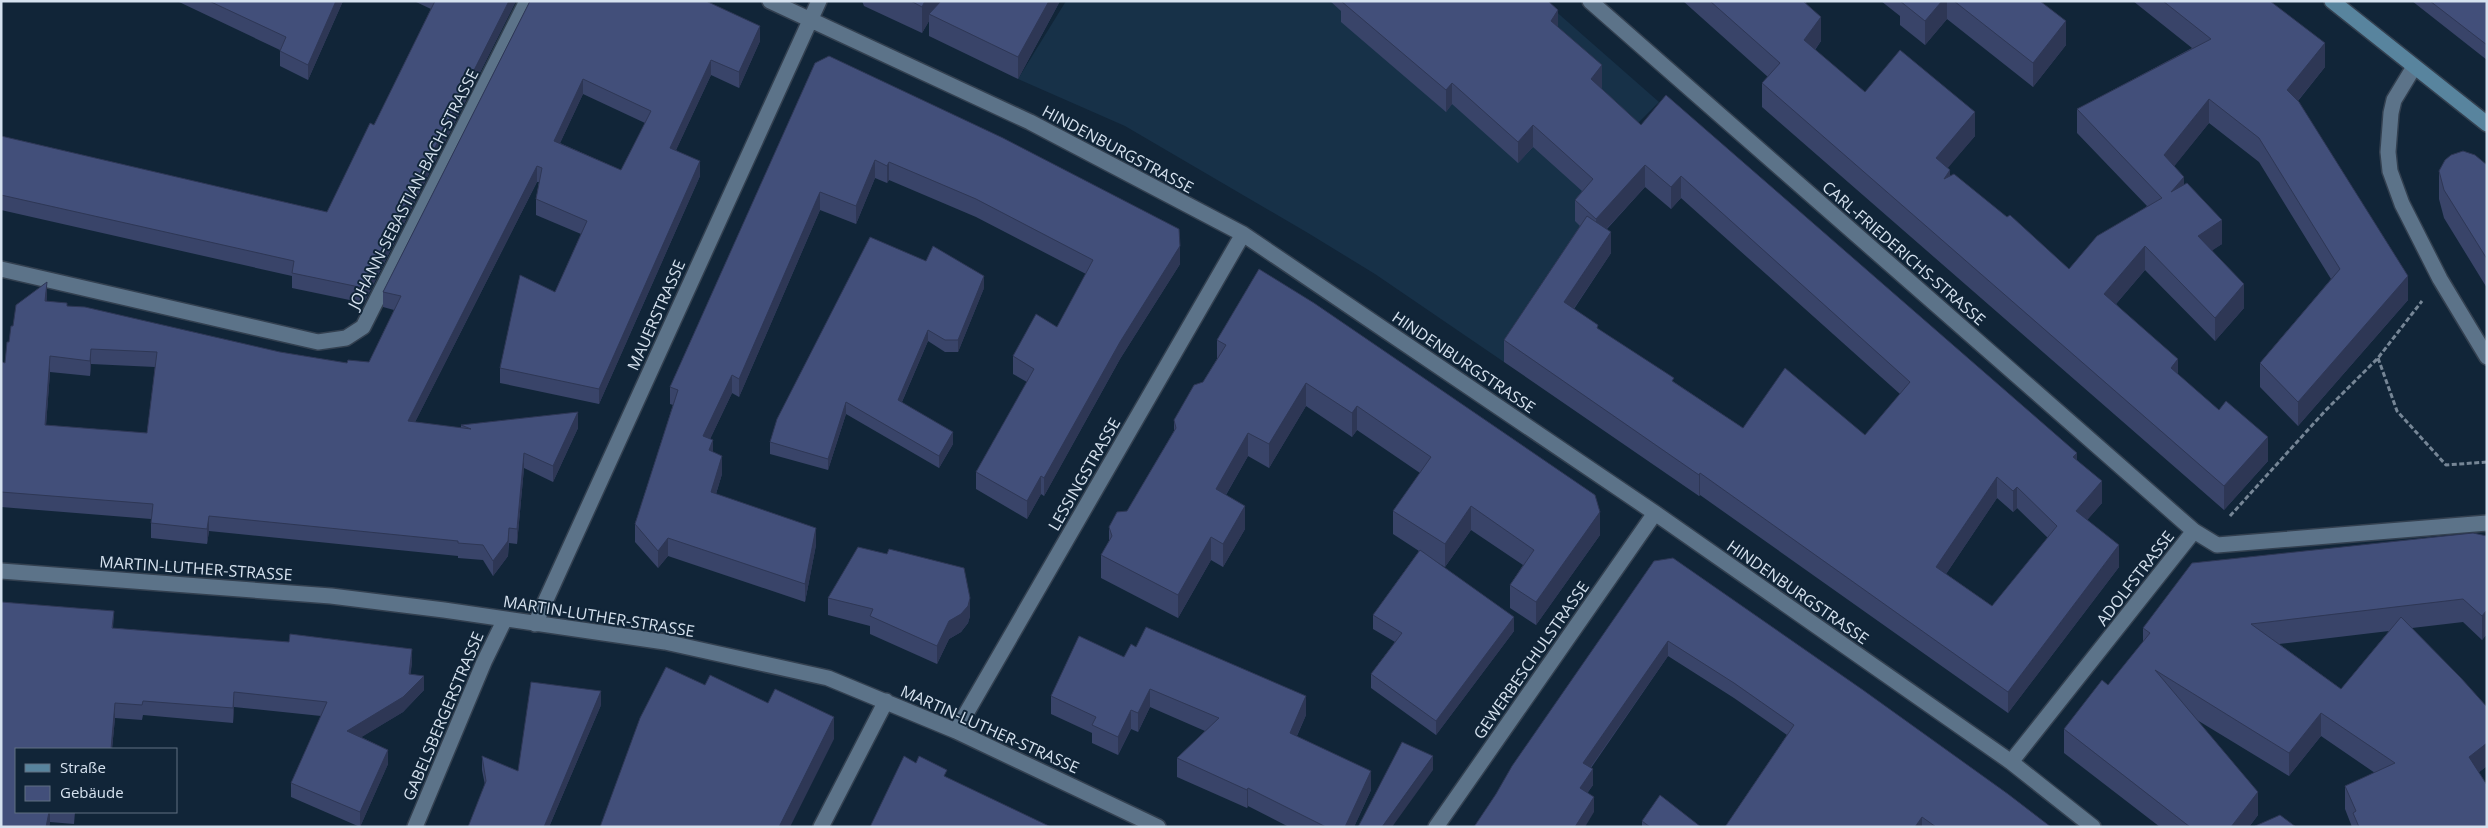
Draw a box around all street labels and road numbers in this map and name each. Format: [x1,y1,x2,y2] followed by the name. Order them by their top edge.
[342,65,483,315] street label: JOHANN-SEBASTIAN-BACH-STRASSE
[1038,100,1198,198] street label: HINDENBURGSTRASSE
[1818,176,1990,330] street label: CARL-FRIEDERICHS-STRASSE
[622,256,690,374] street label: MAUERSTRASSE
[1388,306,1540,418] street label: HINDENBURGSTRASSE
[1043,414,1125,534] street label: LESSINGSTRASSE
[2091,526,2179,630] street label: ADOLFSTRASSE
[1723,535,1873,649] street label: HINDENBURGSTRASSE
[99,550,293,586] street label: MARTIN-LUTHER-STRASSE
[1468,577,1594,743] street label: GEWERBESCHULSTRASSE
[502,590,696,642] street label: MARTIN-LUTHER-STRASSE
[397,628,489,804] street label: GABELSBERGERSTRASSE
[897,680,1083,778] street label: MARTIN-LUTHER-STRASSE

